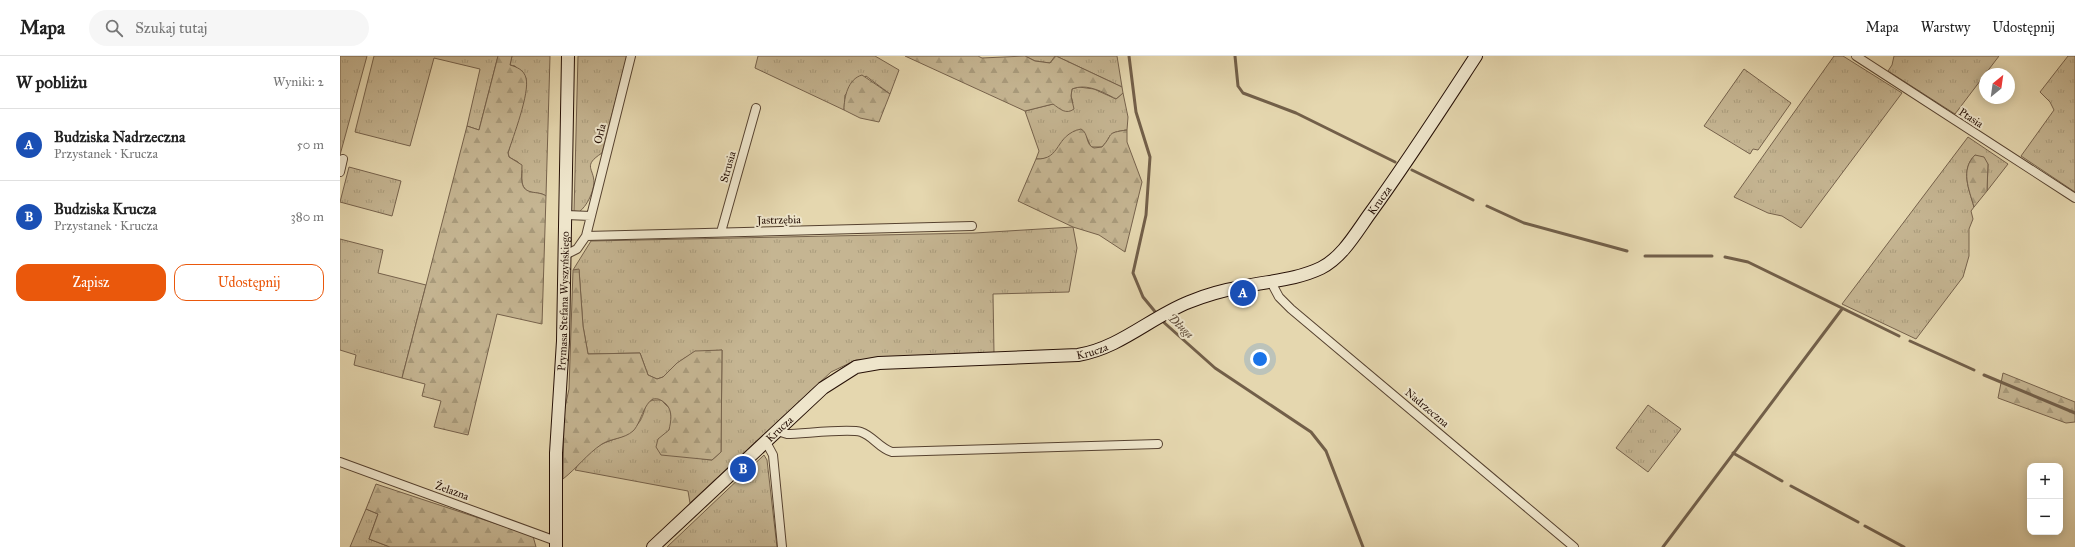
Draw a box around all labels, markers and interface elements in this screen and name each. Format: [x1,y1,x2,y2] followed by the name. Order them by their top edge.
[89,10,369,46] search box
[20,16,65,39] text: Mapa
[103,17,125,39] icon: search
[135,19,208,37] text: Szukaj tutaj
[1866,19,1899,36] text: Mapa
[1921,19,1970,36] text: Warstwy
[1992,19,2055,36] text: Udostępnij
[1979,68,2015,104] north arrow
[16,72,87,93] text: W pobliżu
[273,74,324,90] text: Wyniki: 2
[1956,105,1986,131] street label: Ptasia
[591,122,609,145] street label: Orla
[54,128,185,146] text: Budziska Nadrzeczna
[25,137,33,153] text: A
[297,137,324,153] text: 50 m
[54,146,158,162] text: Przystanek · Krucza
[717,150,739,184] street label: Strusia
[1365,183,1394,217] street label: Krucza
[54,200,156,218] text: Budziska Krucza
[25,209,33,225] text: B
[291,209,324,225] text: 380 m
[756,213,801,228] street label: Jastrzębia
[54,218,158,234] text: Przystanek · Krucza
[555,231,571,371] street label: Prymasa Stefana Wyszyńskiego
[16,264,166,301] button: Zapisz
[174,264,324,301] button: Udostępnij
[1230,278,1256,308] pin: A
[1165,311,1197,342] water label: Długa
[1075,340,1110,362] street label: Krucza
[1250,349,1270,369] your location
[1402,386,1452,430] street label: Nadrzeczna
[763,413,796,445] street label: Krucza
[730,454,756,484] pin: B
[2027,463,2063,535] map controls
[2027,463,2063,499] button: +
[433,478,471,503] street label: Żelazna
[2027,499,2063,535] button: −

